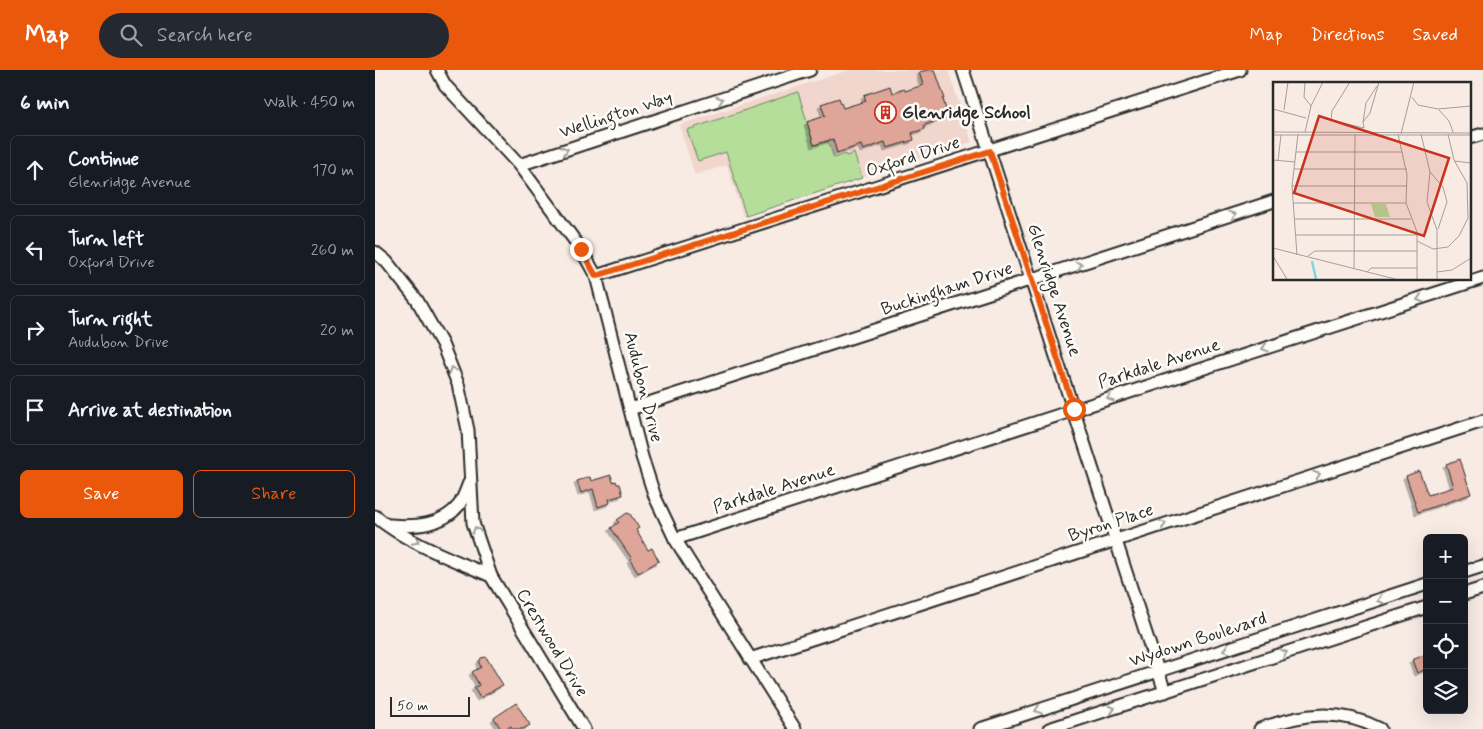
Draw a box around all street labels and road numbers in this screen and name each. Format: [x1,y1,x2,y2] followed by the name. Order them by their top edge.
[556,85,676,146] street label: Wellington Way
[863,131,964,185] street label: Oxford Drive
[1020,220,1087,360] street label: Glenridge Avenue
[878,256,1017,324] street label: Buckingham Drive
[618,329,668,445] street label: Audubon Drive
[1095,333,1223,395] street label: Parkdale Avenue
[710,458,838,520] street label: Parkdale Avenue
[1065,498,1157,548] street label: Byron Place
[510,584,594,702] street label: Crestwood Drive
[1126,606,1270,674] street label: Wydown Boulevard

